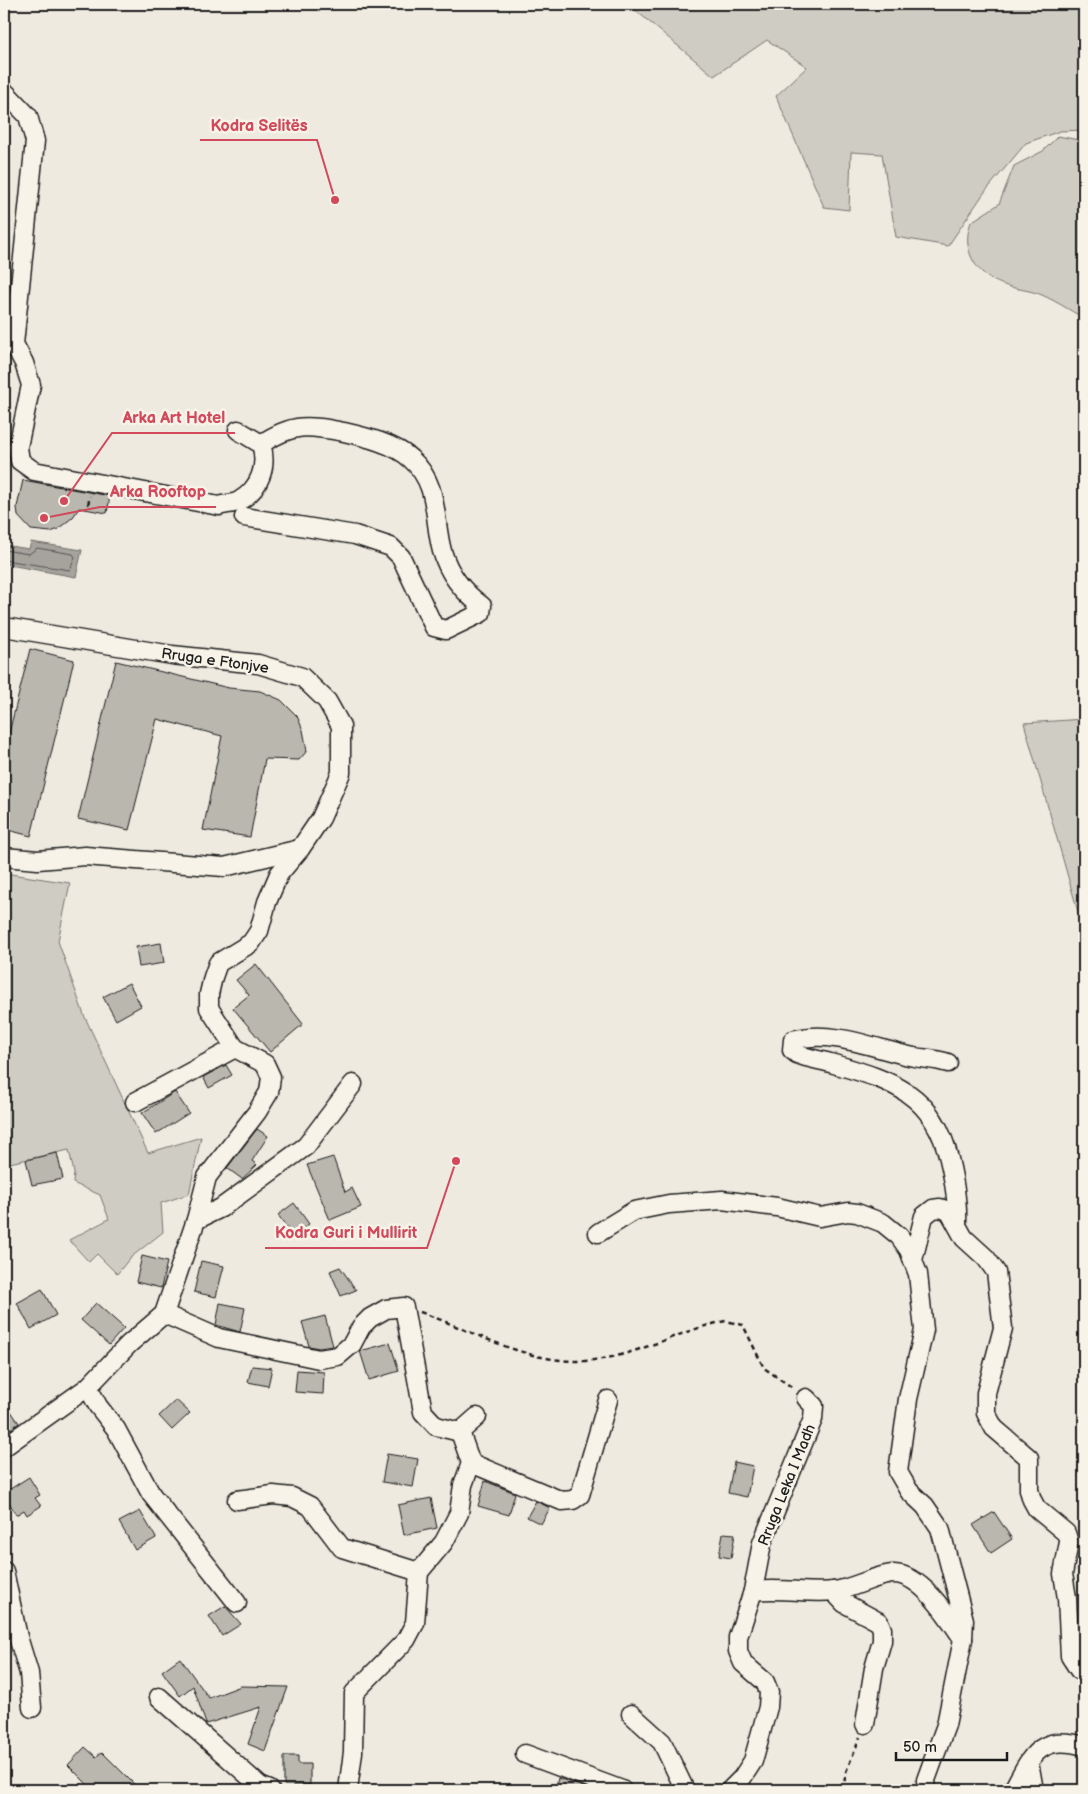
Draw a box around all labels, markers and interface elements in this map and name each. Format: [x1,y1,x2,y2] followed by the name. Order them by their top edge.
[200,109,317,140] callout: Kodra Selitës
[210,117,308,136] text: Kodra Selitës
[112,402,235,433] callout: Arka Art Hotel
[122,409,225,428] text: Arka Art Hotel
[100,476,216,507] callout: Arka Rooftop
[109,483,206,502] text: Arka Rooftop
[160,644,270,678] street label: Rruga e Ftonjve
[265,1217,427,1248] callout: Kodra Guri i Mullirit
[275,1224,418,1243] text: Kodra Guri i Mullirit
[754,1421,820,1549] street label: Rruga Leka I Madh
[896,1729,1007,1761] scale bar
[903,1738,937,1757] text: 50 m

